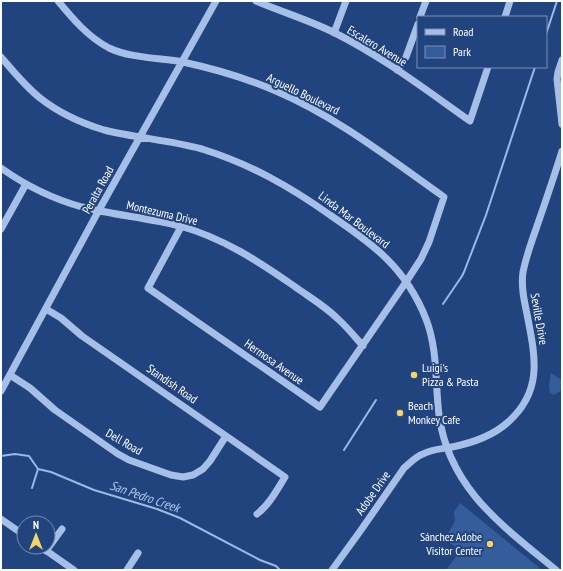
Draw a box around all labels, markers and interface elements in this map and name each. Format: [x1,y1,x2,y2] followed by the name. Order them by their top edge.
[417,16,547,68] legend
[345,22,410,69] street label: Escalero Avenue
[453,24,473,39] text: Road
[453,44,471,59] text: Park
[264,69,342,118] street label: Arguello Boulevard
[78,163,117,216] street label: Peralta Road
[316,188,393,251] street label: Linda Mar Boulevard
[125,197,199,228] street label: Montezuma Drive
[528,292,551,346] street label: Seville Drive
[242,336,307,388] street label: Hermosa Avenue
[422,360,479,389] place label: Luigi's Pizza & Pasta
[144,361,201,407] street label: Standish Road
[409,370,419,380] marker: Luigi's Pizza & Pasta
[408,398,460,427] place label: Beach Monkey Cafe
[395,408,405,418] marker: Beach Monkey Cafe
[103,425,145,458] street label: Dell Road
[352,468,393,518] street label: Adobe Drive
[108,477,184,517] water label: San Pedro Creek
[16,515,56,555] north arrow
[33,518,39,532] text: N
[420,529,483,558] place label: Sánchez Adobe Visitor Center
[485,539,495,549] marker: Sánchez Adobe Visitor Center

